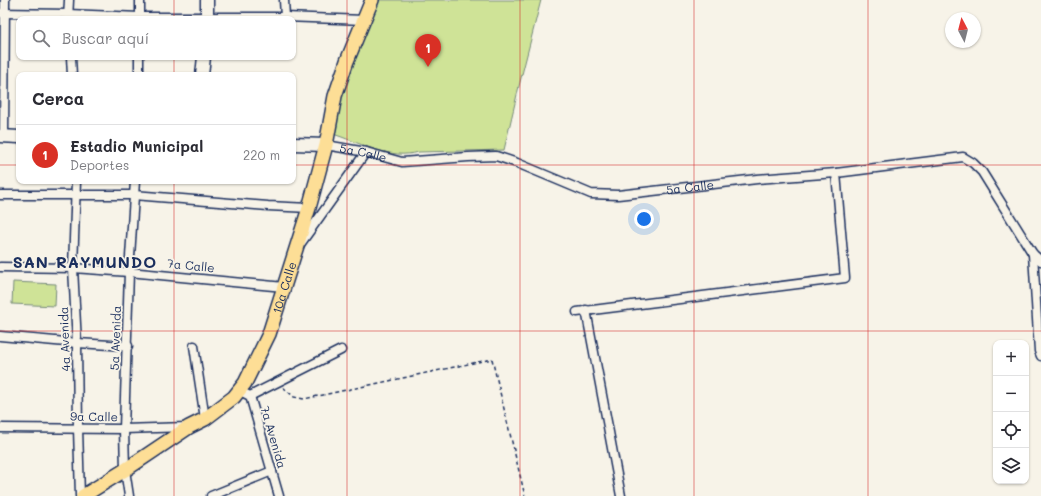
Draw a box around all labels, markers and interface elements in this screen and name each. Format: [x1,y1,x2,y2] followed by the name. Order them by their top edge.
[945,12,981,48] north arrow
[16,16,296,60] search box
[30,27,52,49] icon: search
[62,28,149,48] text: Buscar aquí
[415,34,441,67] pin: 1
[32,87,84,109] text: Cerca
[70,136,203,156] text: Estadio Municipal
[338,140,389,165] street label: 5a Calle
[42,146,48,163] text: 1
[243,146,280,163] text: 220 m
[70,156,129,173] text: Deportes
[665,176,715,197] street label: 5a Calle
[634,209,654,229] your location
[13,251,157,272] district label: SAN RAYMUNDO
[167,255,215,275] street label: 7a Calle
[268,259,300,315] street label: 10a Calle
[106,305,124,371] street label: 5a Avenida
[55,306,73,372] street label: 4a Avenida
[993,340,1029,484] map controls
[993,340,1029,376] button: +
[993,376,1029,412] button: −
[257,404,291,470] street label: 7a Avenida
[70,408,118,424] street label: 9a Calle
[993,412,1029,448] button: locate
[993,448,1029,484] button: layers

